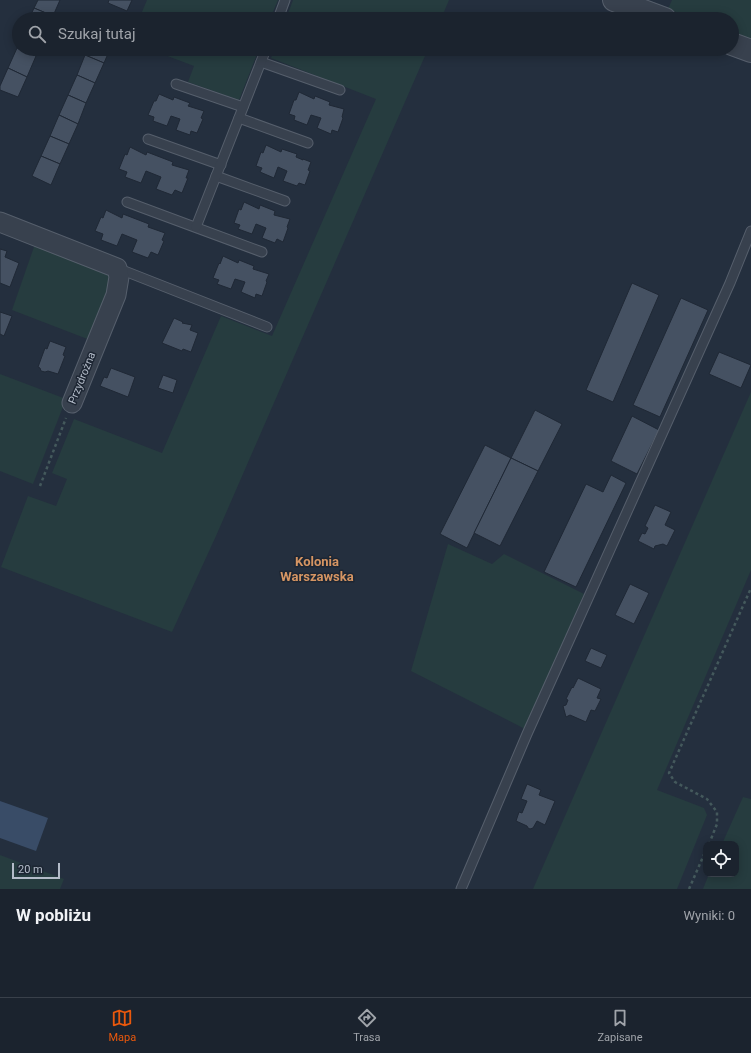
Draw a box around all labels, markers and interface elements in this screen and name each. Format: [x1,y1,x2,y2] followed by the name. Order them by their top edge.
[12,12,739,56] search box
[26,23,48,45] icon: search
[58,25,136,43] text: Szukaj tutaj
[66,350,98,406] street label: Przydrożna
[280,554,354,584] district label: Kolonia Warszawska
[703,841,739,877] map controls
[703,841,739,877] button: locate
[12,861,60,880] scale bar
[18,863,43,876] text: 20 m
[16,905,91,925] text: W pobliżu
[684,908,735,923] text: Wyniki: 0
[108,1007,136,1044] tab: Mapa
[353,1007,381,1044] tab: Trasa
[598,1007,643,1044] tab: Zapisane

